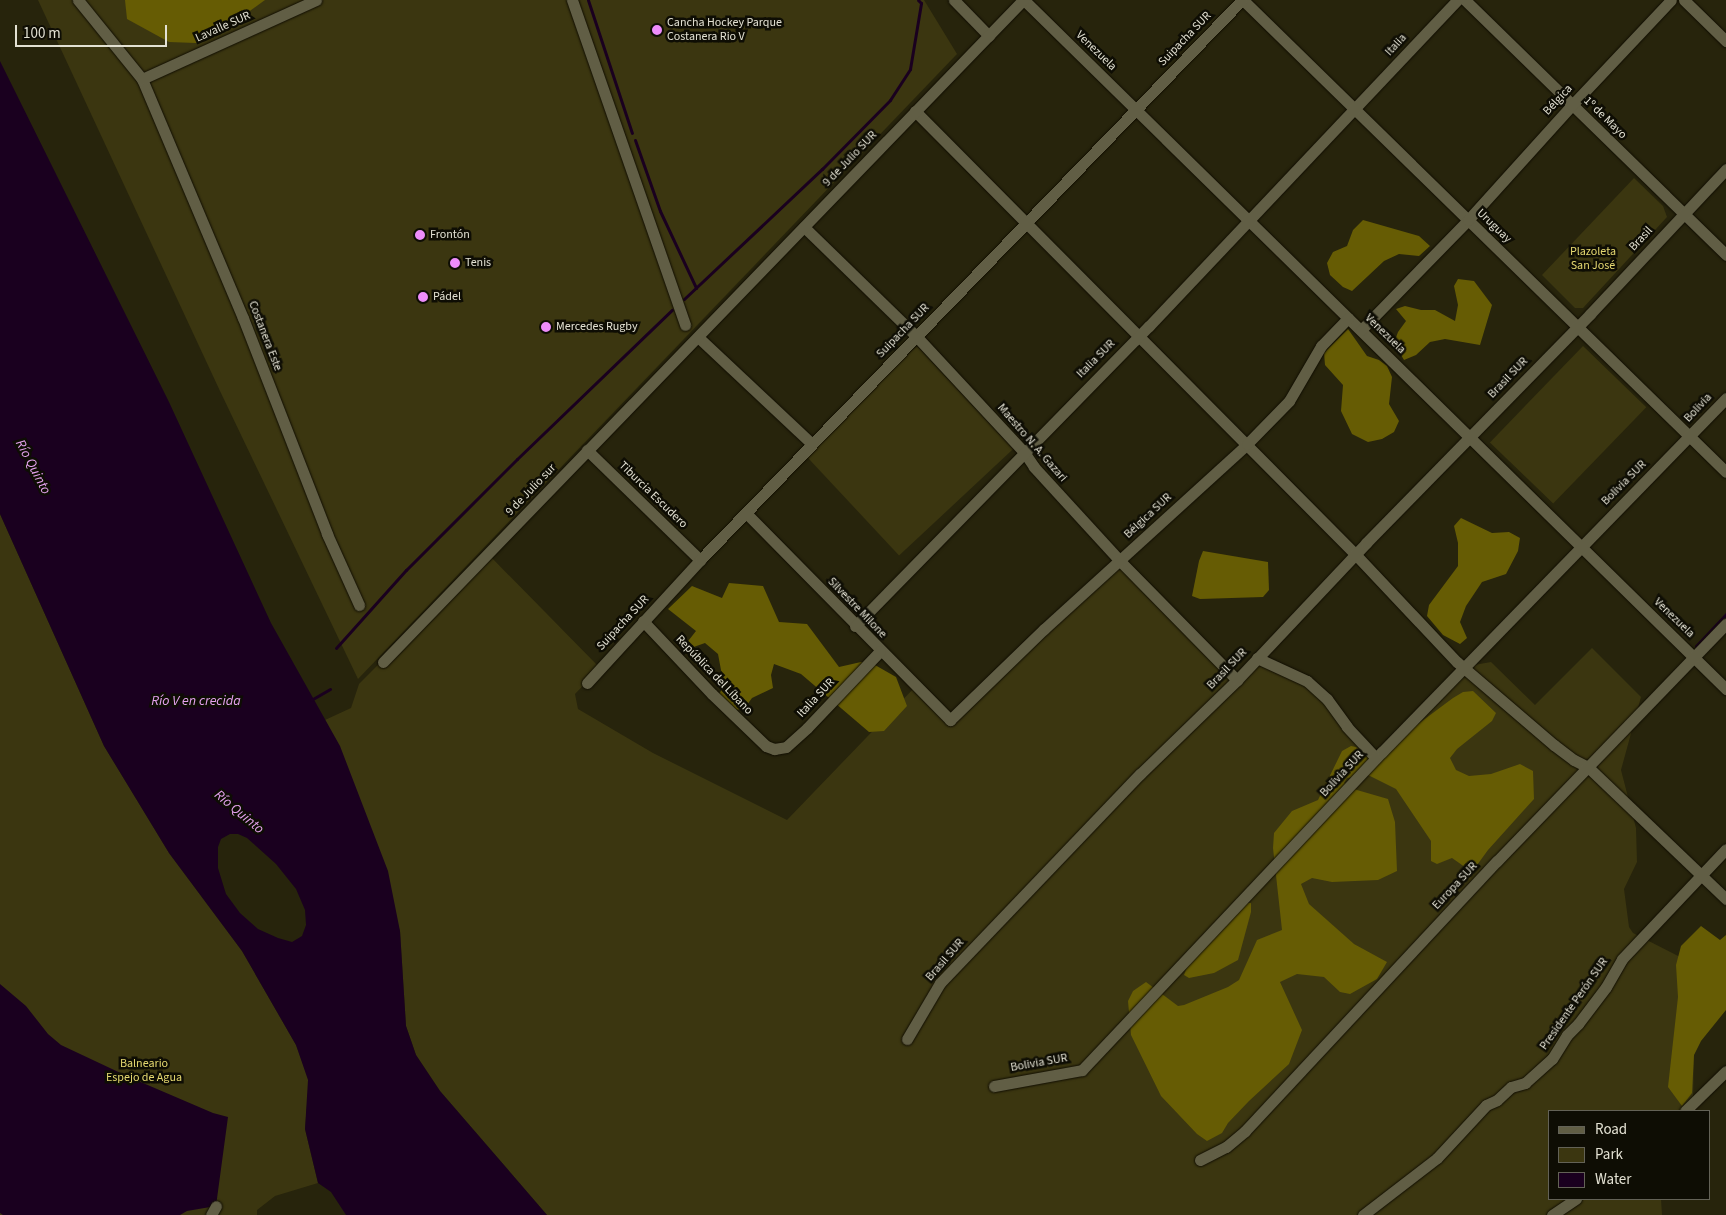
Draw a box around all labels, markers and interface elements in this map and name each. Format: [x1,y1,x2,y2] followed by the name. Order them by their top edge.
[193,8,253,46] street label: Lavalle SUR
[1156,9,1214,69] street label: Suipacha SUR
[18,15,170,47] scale bar
[667,16,782,44] place label: Cancha Hockey Parque Costanera Rio V
[23,23,61,44] text: 100 m
[651,24,663,36] marker: Cancha Hockey Parque Costanera Rio V
[1073,28,1119,74] street label: Venezuela
[1382,31,1410,59] street label: Italia
[1540,82,1576,118] street label: Bélgica
[1580,94,1630,142] street label: 1º de Mayo
[820,128,880,190] street label: 9 de Julio SUR
[1474,206,1514,246] street label: Uruguay
[1626,224,1656,254] street label: Brasil
[430,228,470,242] place label: Frontón
[414,229,426,241] marker: Frontón
[1570,245,1616,273] park label: Plazoleta San José
[465,256,491,270] place label: Tenis
[449,257,461,269] marker: Tenis
[433,290,461,304] place label: Pádel
[417,291,429,303] marker: Pádel
[245,299,285,373] street label: Costanera Este
[874,301,932,361] street label: Suipacha SUR
[1362,311,1408,357] street label: Venezuela
[556,320,638,334] place label: Mercedes Rugby
[540,321,552,333] marker: Mercedes Rugby
[1074,337,1118,381] street label: Italia SUR
[1485,355,1531,401] street label: Brasil SUR
[1681,391,1715,425] street label: Bolivia
[994,401,1070,485] street label: Maestro N. A. Gazari
[12,437,54,497] water label: Río Quinto
[1599,458,1649,508] street label: Bolivia SUR
[616,459,690,531] street label: Tiburcia Escudero
[503,461,559,519] street label: 9 de Julio sur
[1121,490,1175,542] street label: Bélgica SUR
[824,575,890,641] street label: Silvestre Milone
[594,593,652,653] street label: Suipacha SUR
[1651,595,1697,641] street label: Venezuela
[672,632,756,718] street label: República del Líbano
[1204,646,1250,692] street label: Brasil SUR
[794,675,838,721] street label: Italia SUR
[151,693,241,709] water label: Río V en crecida
[1317,748,1367,800] street label: Bolivia SUR
[211,786,267,838] water label: Río Quinto
[1430,859,1480,913] street label: Europa SUR
[923,936,967,984] street label: Brasil SUR
[1537,955,1611,1053] street label: Presidente Perón SUR
[1009,1051,1069,1075] street label: Bolivia SUR
[106,1057,182,1085] park label: Balneario Espejo de Agua
[1548,1110,1711,1200] legend
[1595,1119,1627,1140] text: Road
[1595,1144,1623,1165] text: Park
[1595,1169,1631,1190] text: Water

